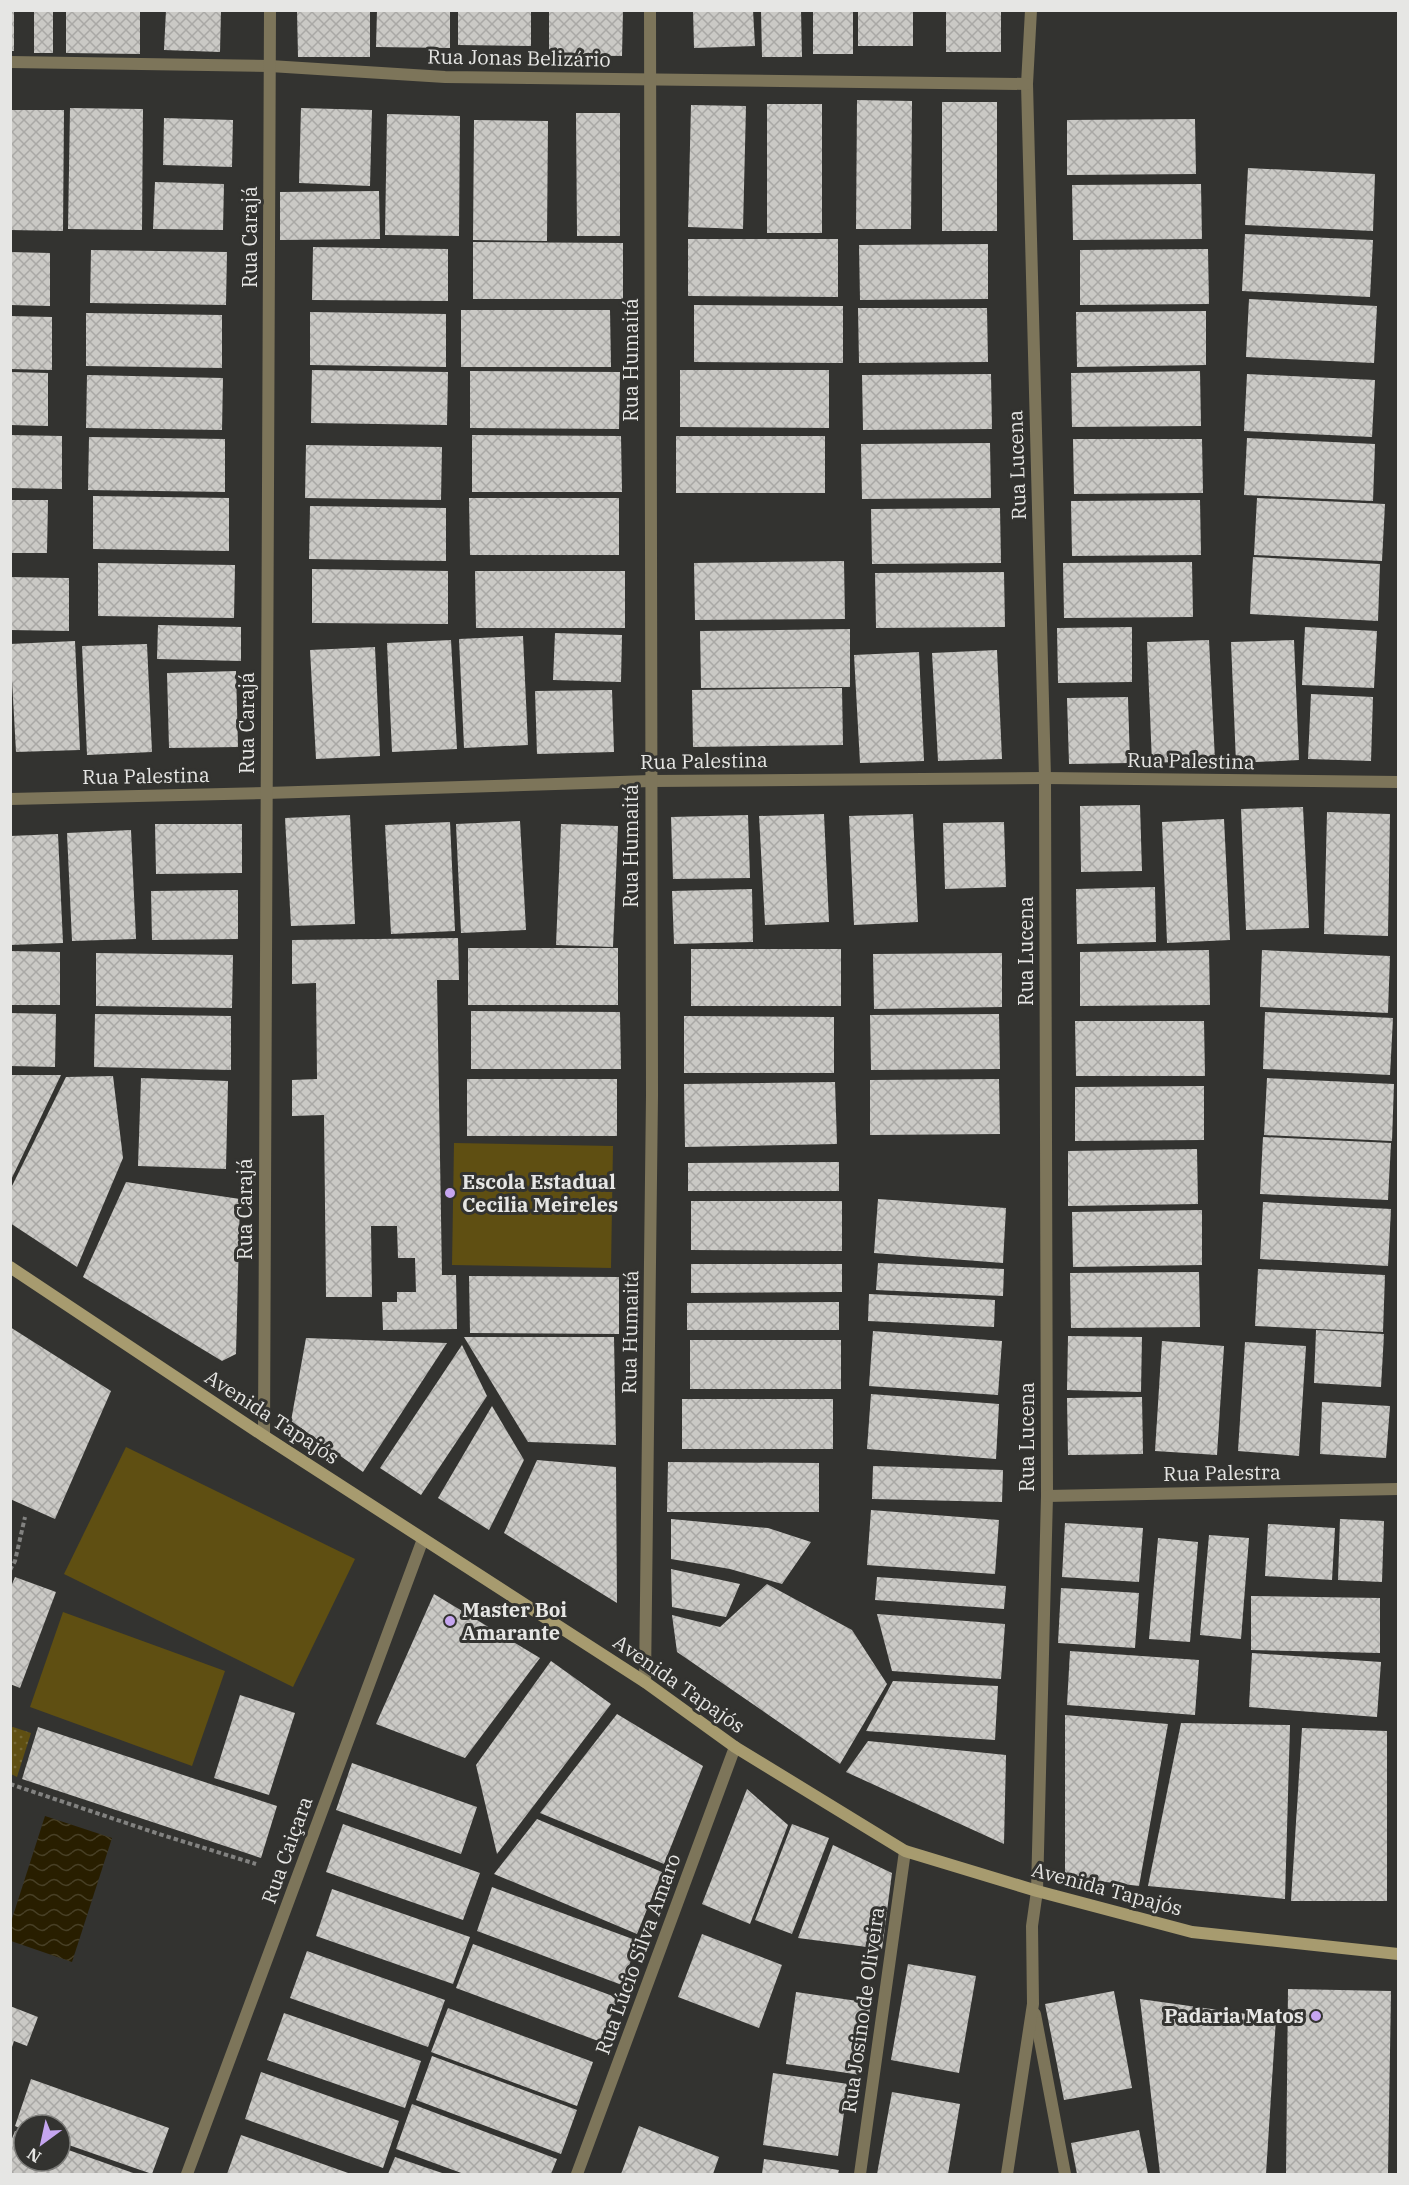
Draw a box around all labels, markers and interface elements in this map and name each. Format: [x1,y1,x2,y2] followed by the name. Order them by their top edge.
[427,42,611,73] street label: Rua Jonas Belizário
[236,186,263,288] street label: Rua Carajá
[617,298,644,422] street label: Rua Humaitá
[1001,410,1032,520] street label: Rua Lucena
[233,672,260,774] street label: Rua Carajá
[640,746,768,775] street label: Rua Palestina
[1127,746,1255,775] street label: Rua Palestina
[82,761,210,790] street label: Rua Palestina
[617,784,644,908] street label: Rua Humaitá
[1012,896,1039,1006] street label: Rua Lucena
[231,1158,258,1260] street label: Rua Carajá
[462,1168,618,1218] place label: Escola Estadual Cecilia Meireles
[443,1186,457,1200] marker: Escola Estadual Cecilia Meireles
[615,1270,644,1394] street label: Rua Humaitá
[200,1363,345,1470] street label: Avenida Tapajós
[1013,1382,1040,1492] street label: Rua Lucena
[1163,1458,1281,1487] street label: Rua Palestra
[462,1596,567,1646] place label: Master Boi Amarante
[443,1614,457,1628] marker: Master Boi Amarante
[608,1628,750,1739] street label: Avenida Tapajós
[255,1792,318,1907] street label: Rua Caiçara
[589,1850,686,2058] street label: Rua Lúcio Silva Amaro
[1029,1855,1185,1922] street label: Avenida Tapajós
[835,1905,890,2115] street label: Rua Josino de Oliveira
[1164,2002,1304,2029] place label: Padaria Matos
[1309,2009,1323,2023] marker: Padaria Matos
[12,2113,72,2173] north arrow
[23,2144,45,2167] text: N

